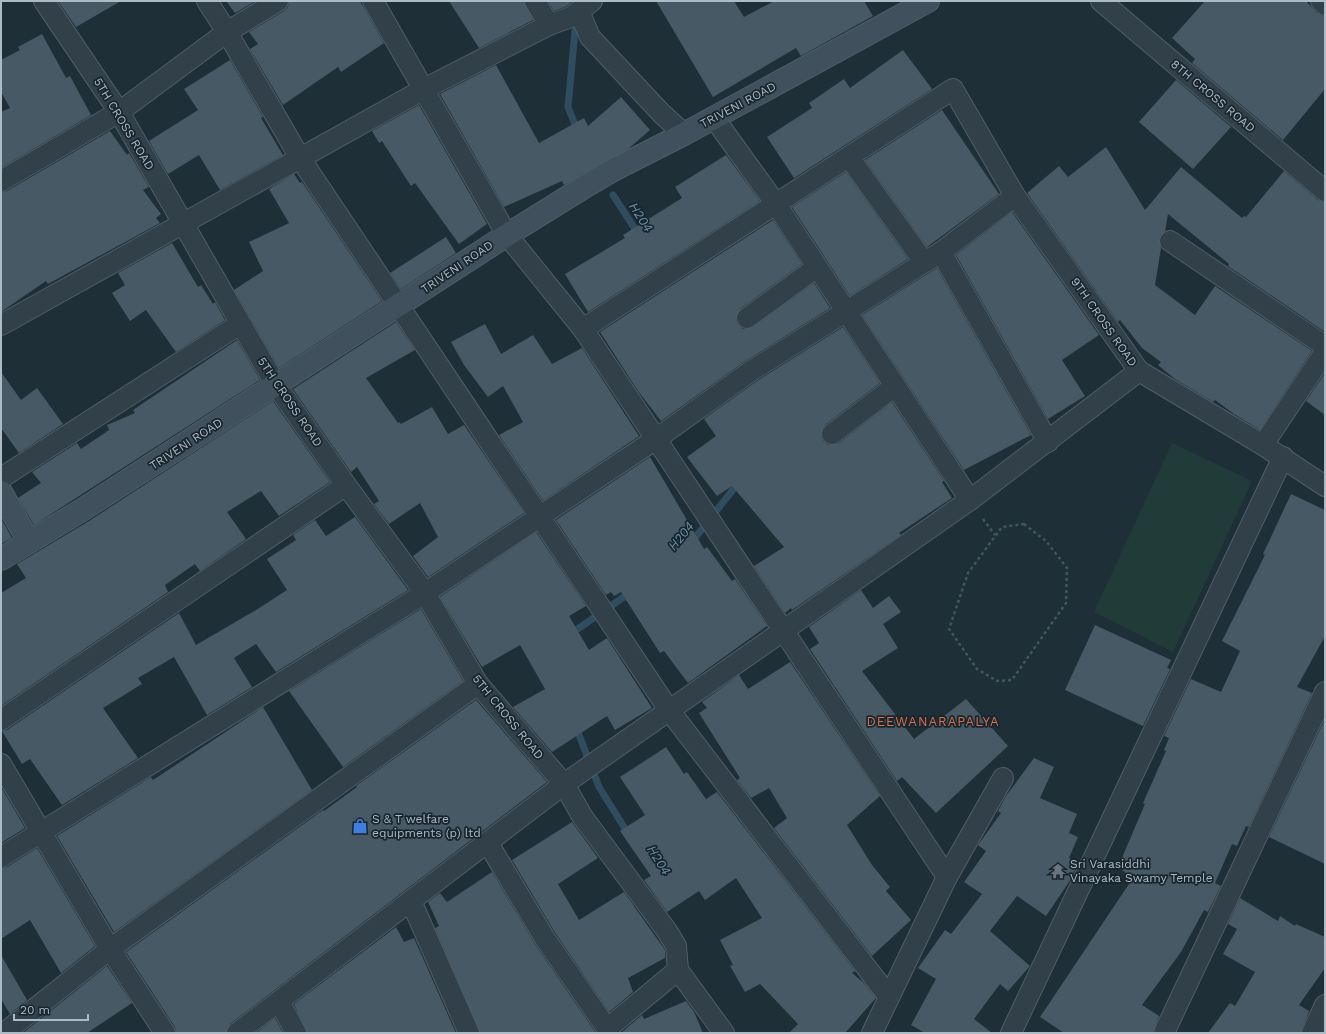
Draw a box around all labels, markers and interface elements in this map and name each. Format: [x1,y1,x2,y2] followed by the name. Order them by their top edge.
[1168,57,1258,135] street label: 8TH CROSS ROAD
[91,75,157,173] street label: 5TH CROSS ROAD
[698,79,778,131] street label: TRIVENI ROAD
[626,199,656,235] water label: H204
[418,238,496,296] street label: TRIVENI ROAD
[1068,275,1140,369] street label: 9TH CROSS ROAD
[255,355,325,449] street label: 5TH CROSS ROAD
[147,415,225,473] street label: TRIVENI ROAD
[665,519,697,553] water label: H204
[470,672,546,762] street label: 5TH CROSS ROAD
[866,714,1000,729] district label: DEEWANARAPALYA
[372,812,481,840] place label: S & T welfare equipments (p) ltd
[351,817,369,835] shop icon: S & T welfare equipments (p) ltd
[644,842,674,878] water label: H204
[1070,857,1213,885] place label: Sri Varasiddhi Vinayaka Swamy Temple
[1049,862,1067,880] temple icon: Sri Varasiddhi Vinayaka Swamy Temple
[14,996,88,1022] scale bar
[20,1003,50,1017] text: 20 m

